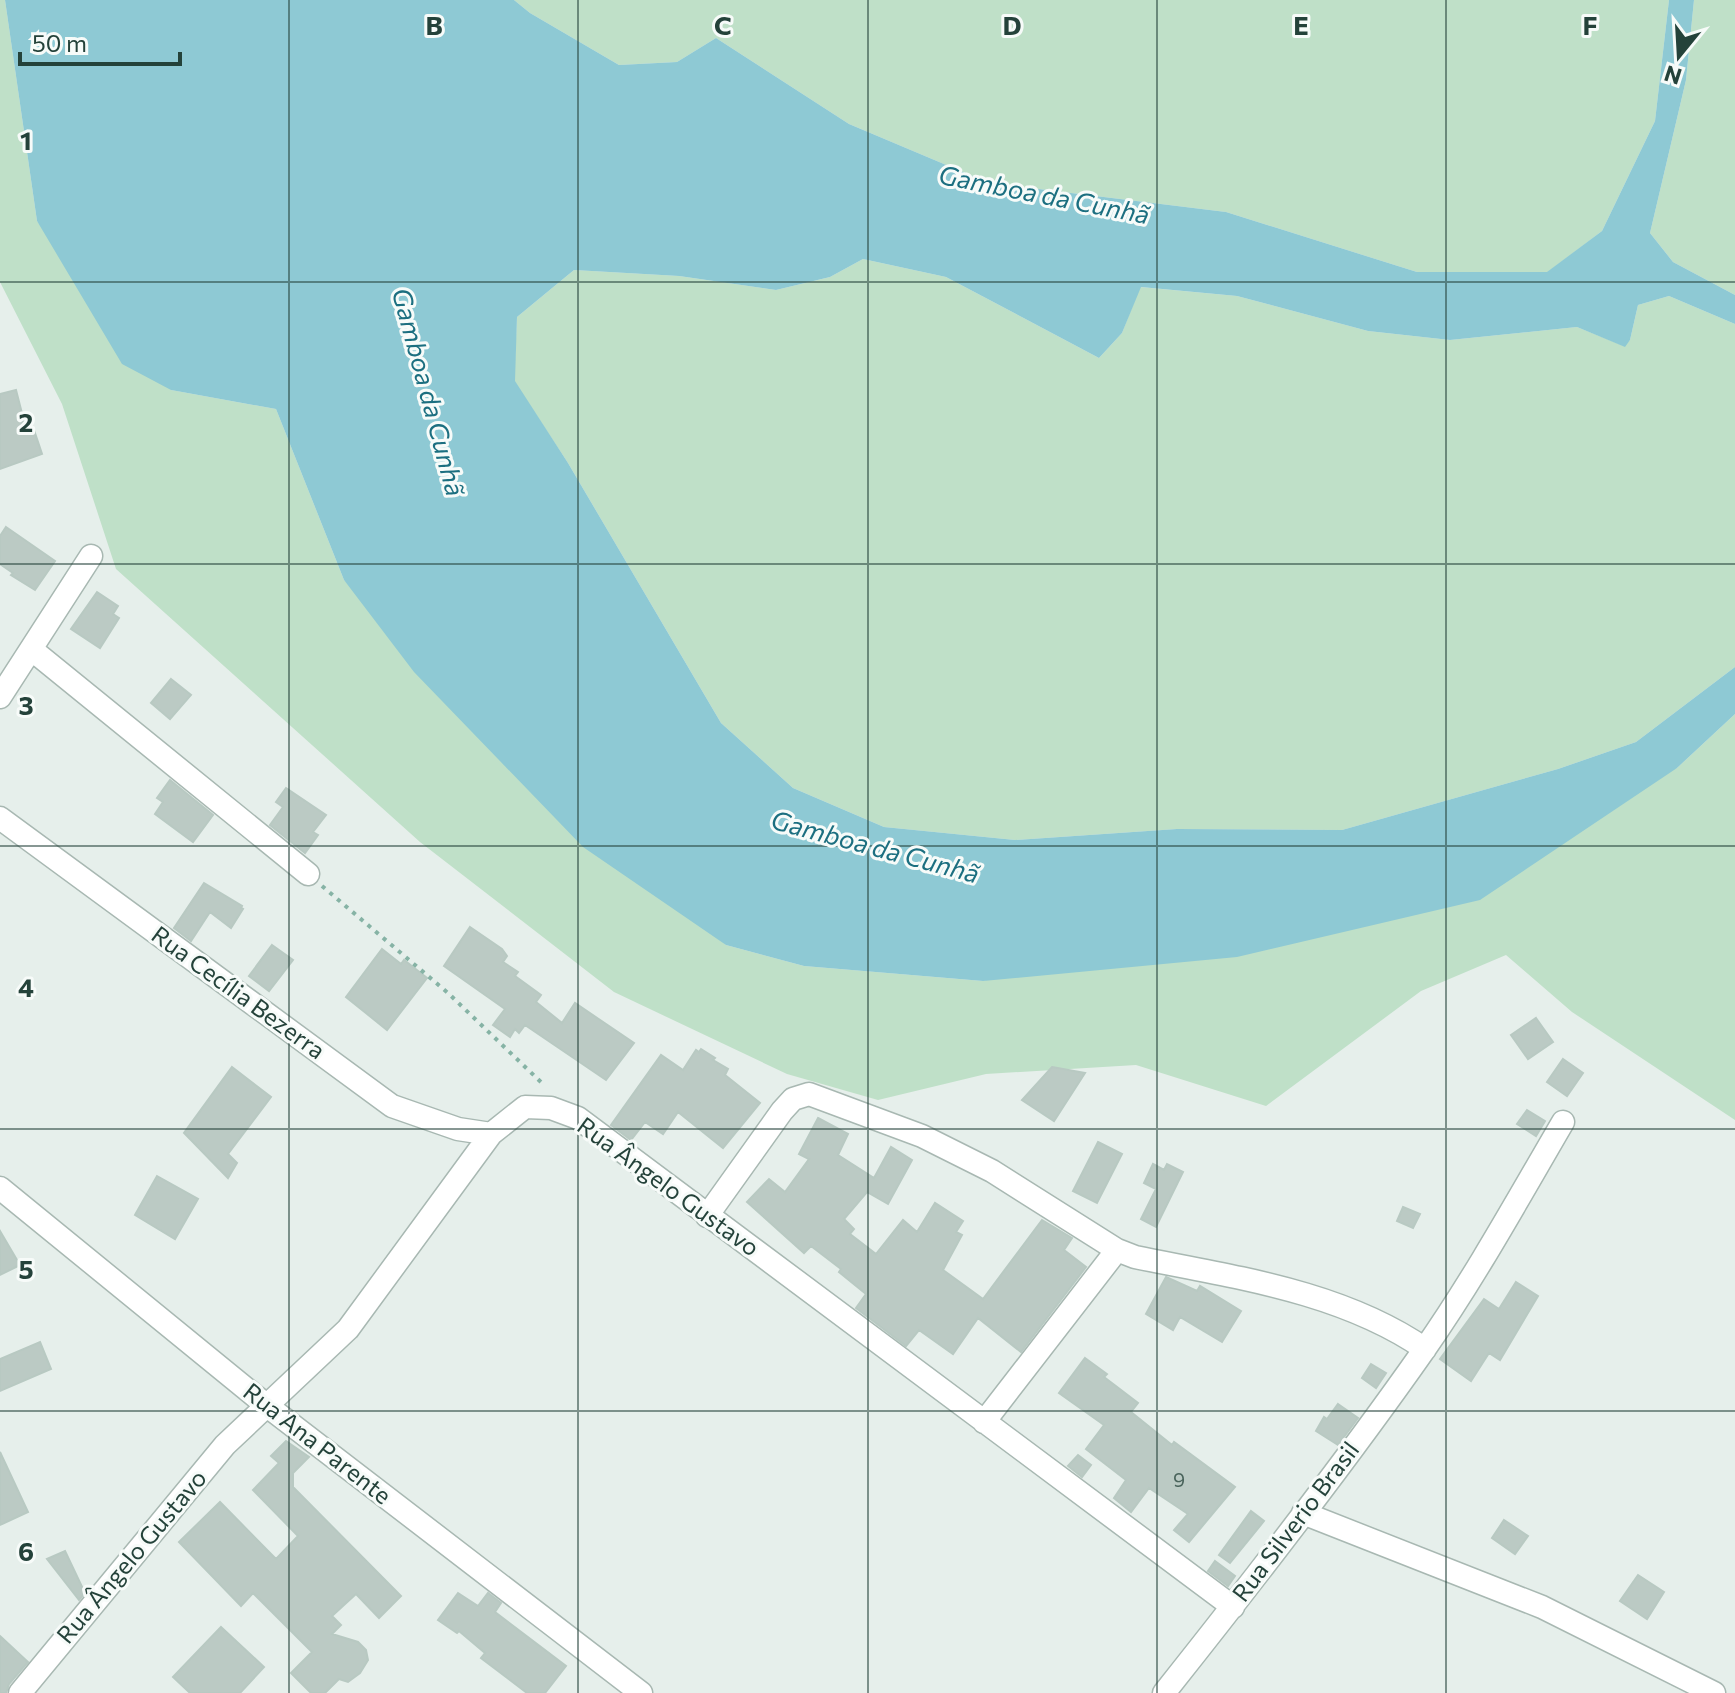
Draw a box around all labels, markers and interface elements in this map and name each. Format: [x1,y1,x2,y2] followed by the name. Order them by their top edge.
[425,9,443,40] text: B
[714,9,732,40] text: C
[1002,9,1022,40] text: D
[1293,9,1309,40] text: E
[1582,9,1598,40] text: F
[20,16,180,66] scale bar
[1639,16,1719,96] north arrow
[32,28,87,57] text: 50 m
[1661,60,1685,91] text: N
[20,124,32,155] text: 1
[936,158,1154,229] water label: Gamboa da Cunhã
[387,284,473,500] water label: Gamboa da Cunhã
[19,406,33,437] text: 2
[18,689,34,720] text: 3
[768,803,984,889] water label: Gamboa da Cunhã
[146,919,331,1064] street label: Rua Cecília Bezerra
[18,971,34,1002] text: 4
[572,1110,765,1261] street label: Rua Ângelo Gustavo
[18,1253,34,1284] text: 5
[238,1376,398,1509] street label: Rua Ana Parente
[1225,1435,1364,1607] street label: Rua Silverio Brasil
[50,1463,212,1649] street label: Rua Ângelo Gustavo
[1173,1467,1185,1491] house number: 9
[18,1535,34,1566] text: 6

